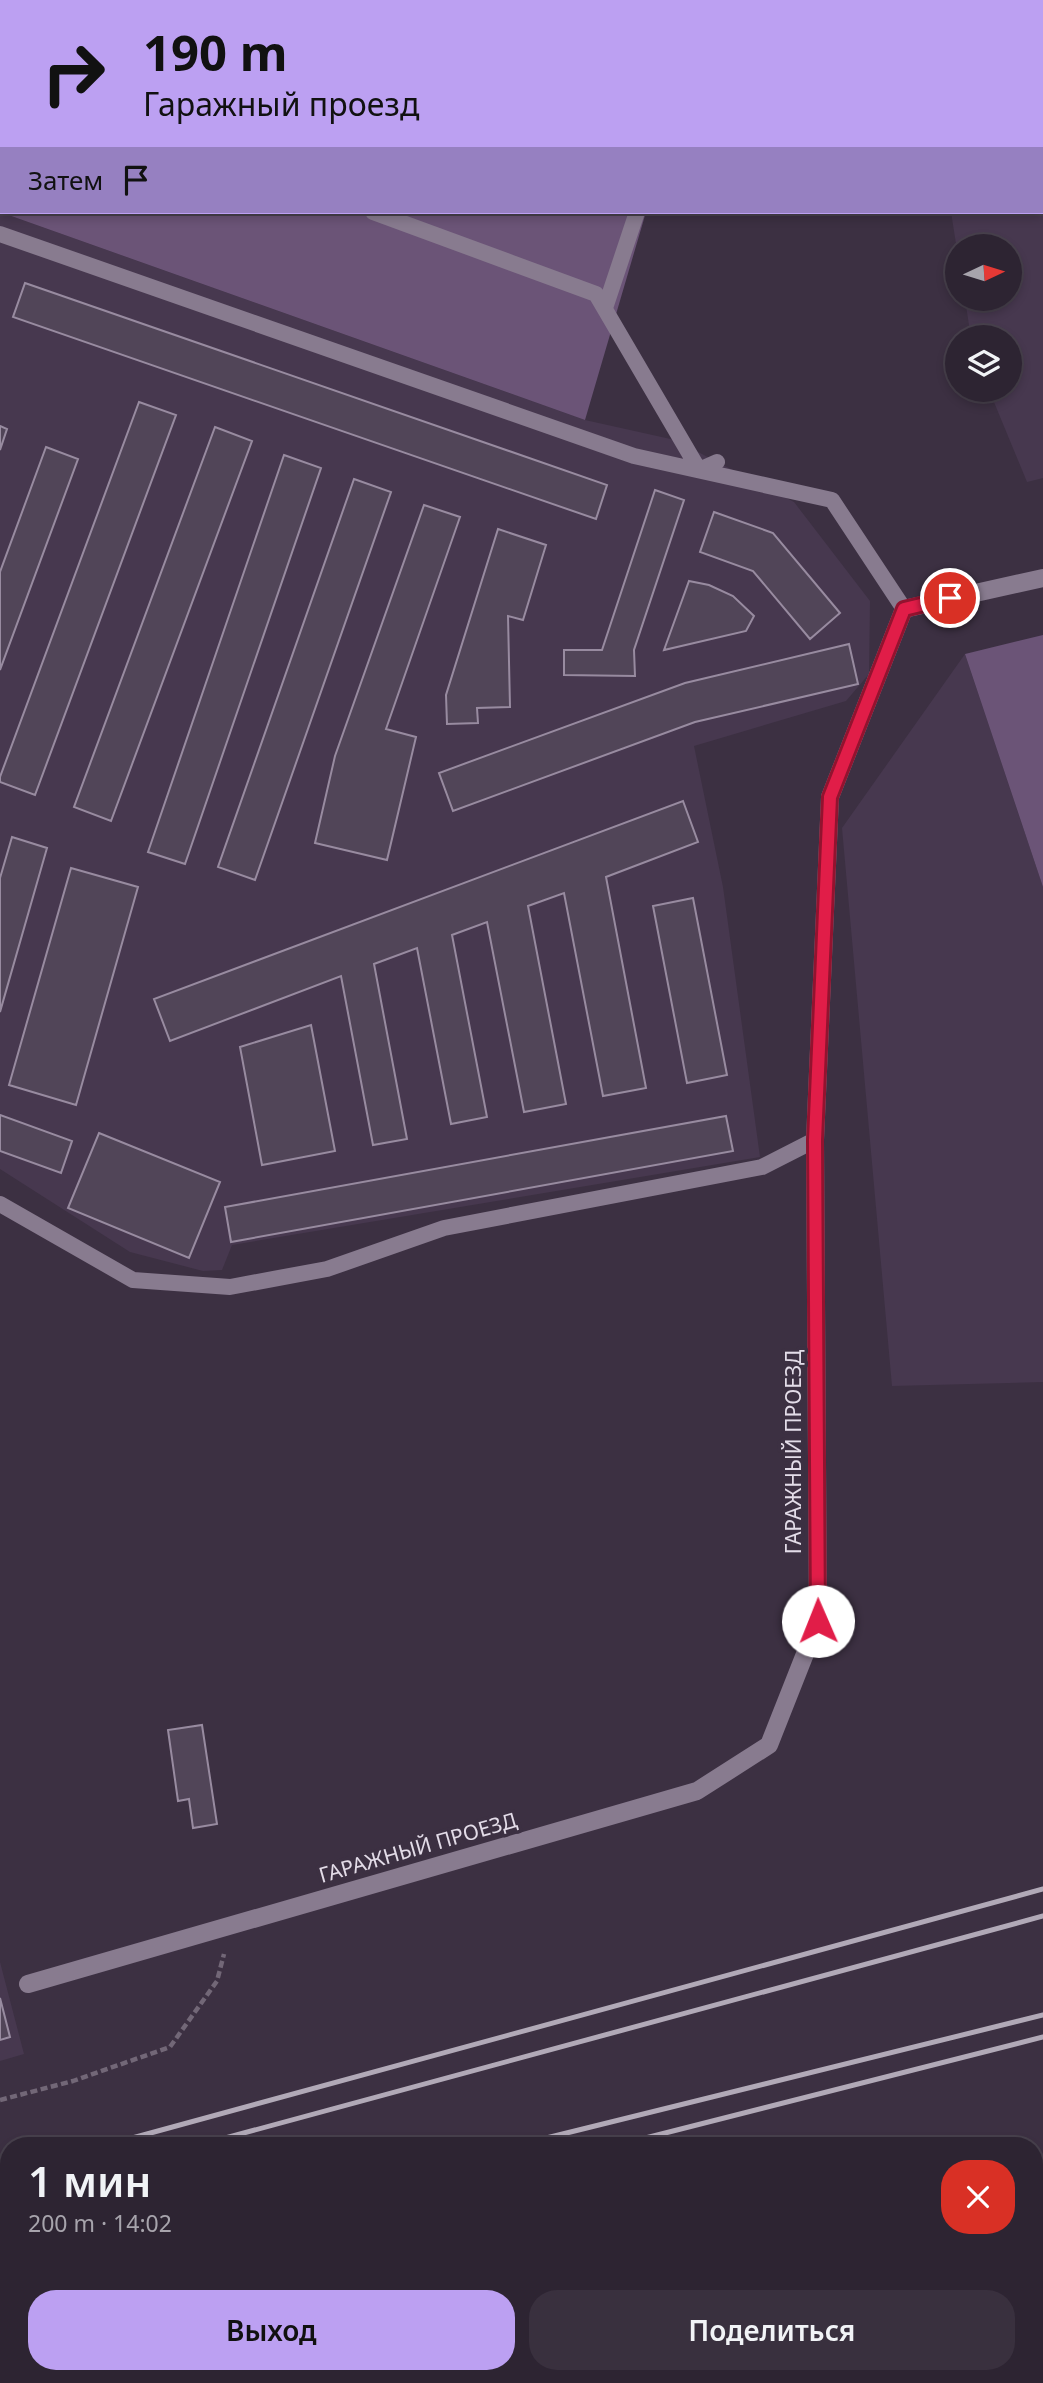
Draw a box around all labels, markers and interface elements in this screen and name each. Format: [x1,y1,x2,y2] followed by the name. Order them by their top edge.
[143,19,288,85] text: 190 m
[28,28,119,119] icon: right
[143,82,419,125] text: Гаражный проезд
[117,161,155,199] icon: arrive
[28,162,103,198] text: Затем
[945,234,1022,312] north arrow
[945,234,1022,402] map controls
[945,325,1022,402] button: layers
[920,568,980,628] pin
[931,579,969,617] icon: arrive
[779,1349,807,1554] street label: ГАРАЖНЫЙ ПРОЕЗД
[781,1584,855,1658] position arrow
[316,1805,521,1889] street label: ГАРАЖНЫЙ ПРОЕЗД
[28,2152,151,2209] text: 1 мин
[941,2160,1015,2234] button: close
[28,2207,172,2239] text: 200 m · 14:02
[28,2290,515,2370] button: Выход
[529,2290,1015,2370] button: Поделиться

